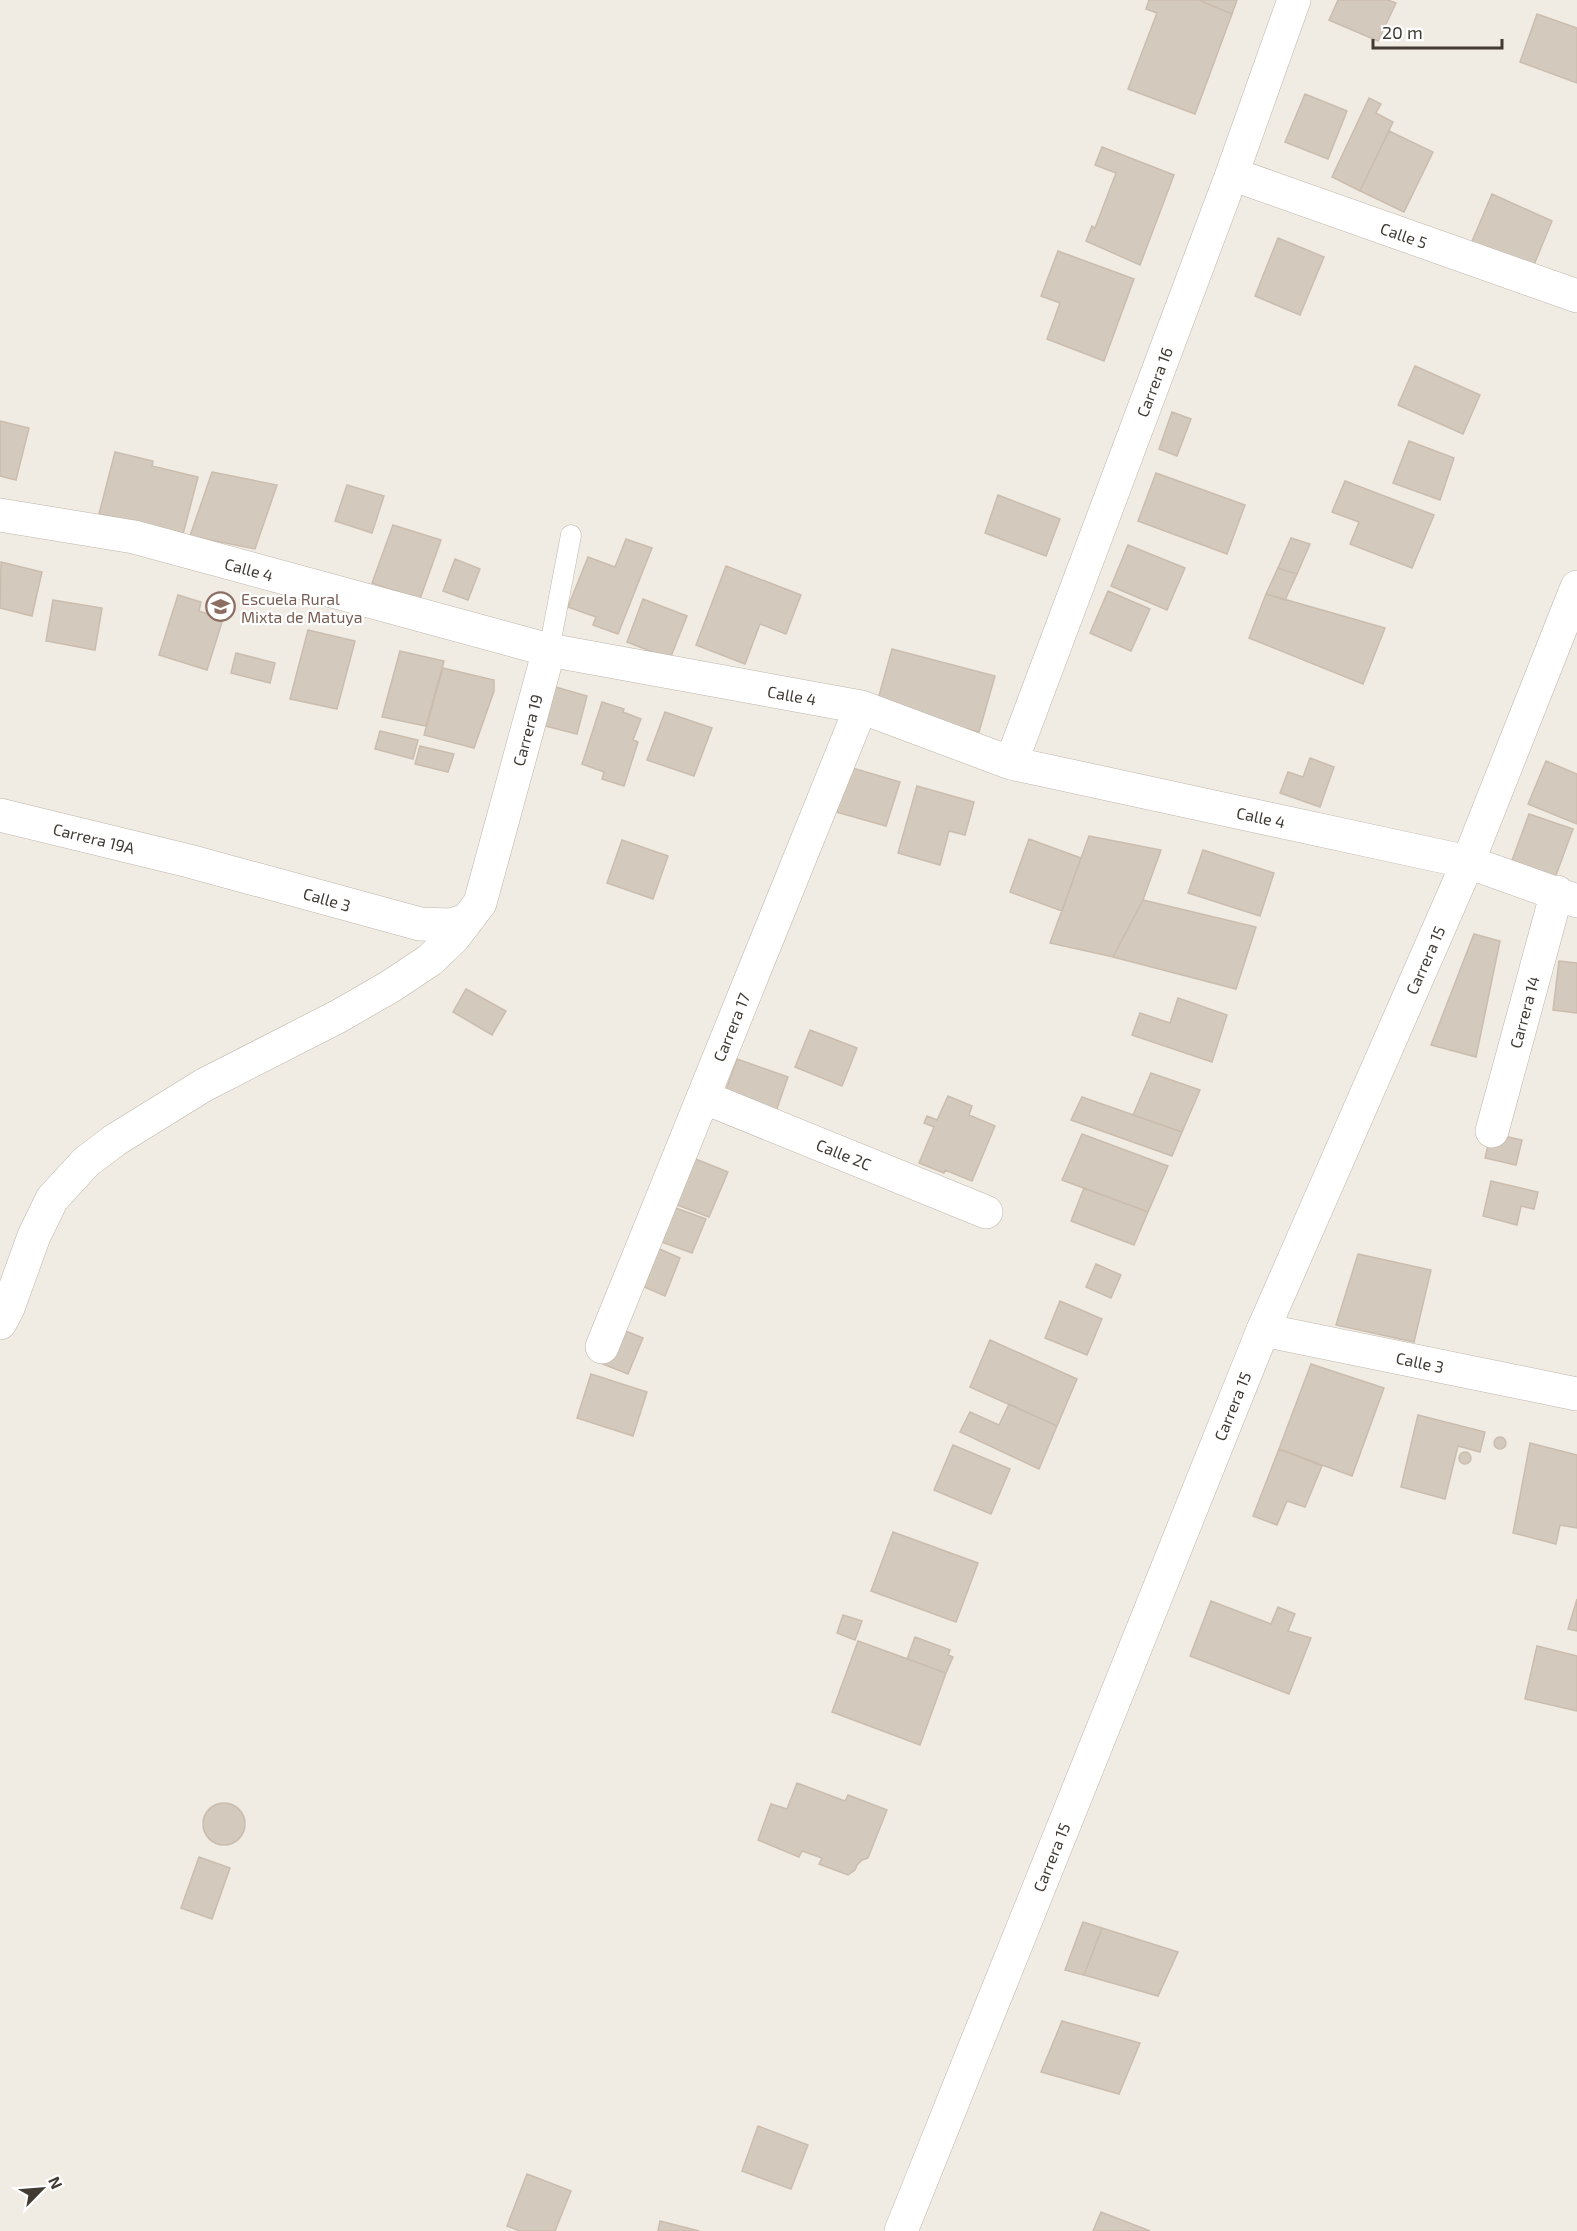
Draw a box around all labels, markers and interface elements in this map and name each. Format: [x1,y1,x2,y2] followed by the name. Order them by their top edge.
[1373,12,1502,50] scale bar
[1382,21,1423,43] text: 20 m
[1378,218,1430,252] street label: Calle 5
[1132,344,1176,420] street label: Carrera 16
[223,553,275,585] street label: Calle 4
[241,589,362,626] place label: Escuela Rural Mixta de Matuya
[204,591,236,623] school or university icon: Escuela Rural Mixta de Matuya
[766,681,818,709] street label: Calle 4
[508,692,546,768] street label: Carrera 19
[1235,803,1287,831] street label: Calle 4
[51,819,137,857] street label: Carrera 19A
[301,883,353,915] street label: Calle 3
[1402,923,1448,997] street label: Carrera 15
[1505,974,1543,1050] street label: Carrera 14
[709,990,753,1064] street label: Carrera 17
[814,1134,874,1174] street label: Calle 2C
[1394,1348,1446,1376] street label: Calle 3
[1210,1369,1254,1443] street label: Carrera 15
[1029,1820,1073,1894] street label: Carrera 15
[12,2159,72,2219] north arrow
[45,2173,67,2192] text: N

